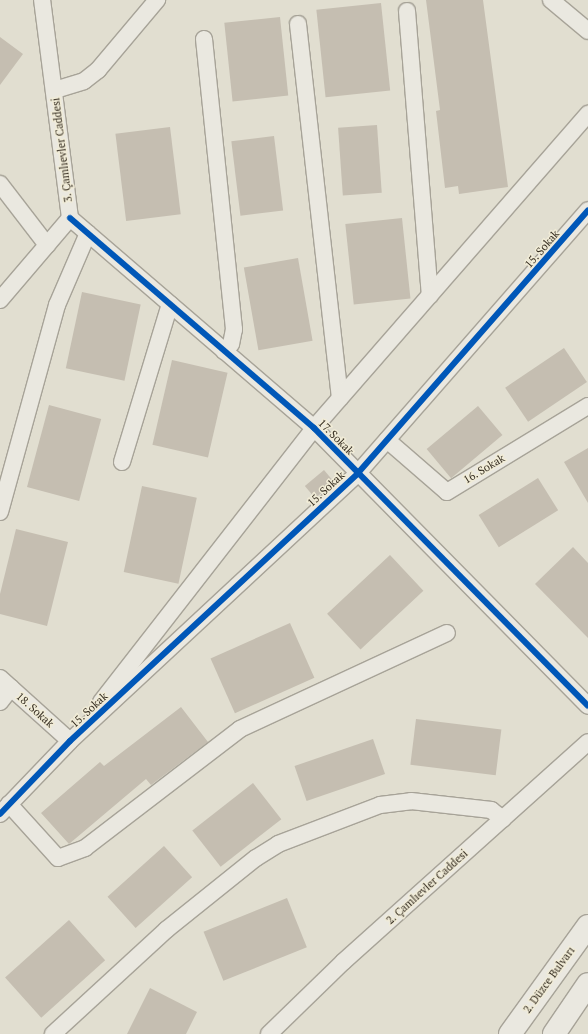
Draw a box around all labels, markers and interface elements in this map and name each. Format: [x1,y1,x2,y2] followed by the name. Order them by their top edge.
[49,97,75,203] street label: 3. Çamlıevler Caddesi
[522,227,562,271] street label: 15. Sokak
[315,416,357,458] street label: 17. Sokak
[461,451,507,487] street label: 16. Sokak
[305,468,347,510] street label: 15. Sokak
[68,689,110,731] street label: 15. Sokak
[13,690,57,730] street label: 18. Sokak
[383,847,471,927] street label: 2. Çamlıevler Caddesi
[520,944,578,1016] street label: 2. Düzce Bulvarı

